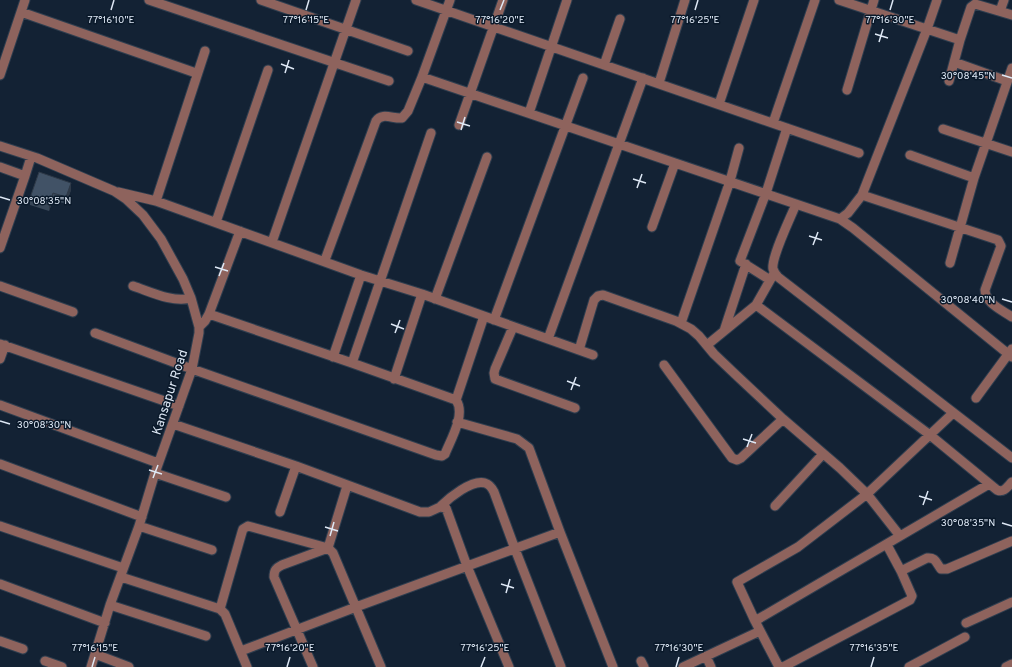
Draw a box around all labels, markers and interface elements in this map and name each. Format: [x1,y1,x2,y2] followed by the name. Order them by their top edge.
[88,14,134,27] text: 77°16'10"E
[283,14,329,27] text: 77°16'15"E
[475,14,525,27] text: 77°16'20"E
[670,14,720,27] text: 77°16'25"E
[865,14,915,27] text: 77°16'30"E
[941,70,995,83] text: 30°08'45"N
[17,195,71,208] text: 30°08'35"N
[941,294,995,307] text: 30°08'40"N
[150,348,192,437] street label: Kansapur Road
[17,419,71,432] text: 30°08'30"N
[941,517,995,530] text: 30°08'35"N
[72,642,118,655] text: 77°16'15"E
[265,642,315,655] text: 77°16'20"E
[460,642,510,655] text: 77°16'25"E
[654,642,704,655] text: 77°16'30"E
[850,642,898,655] text: 77°16'35"E

